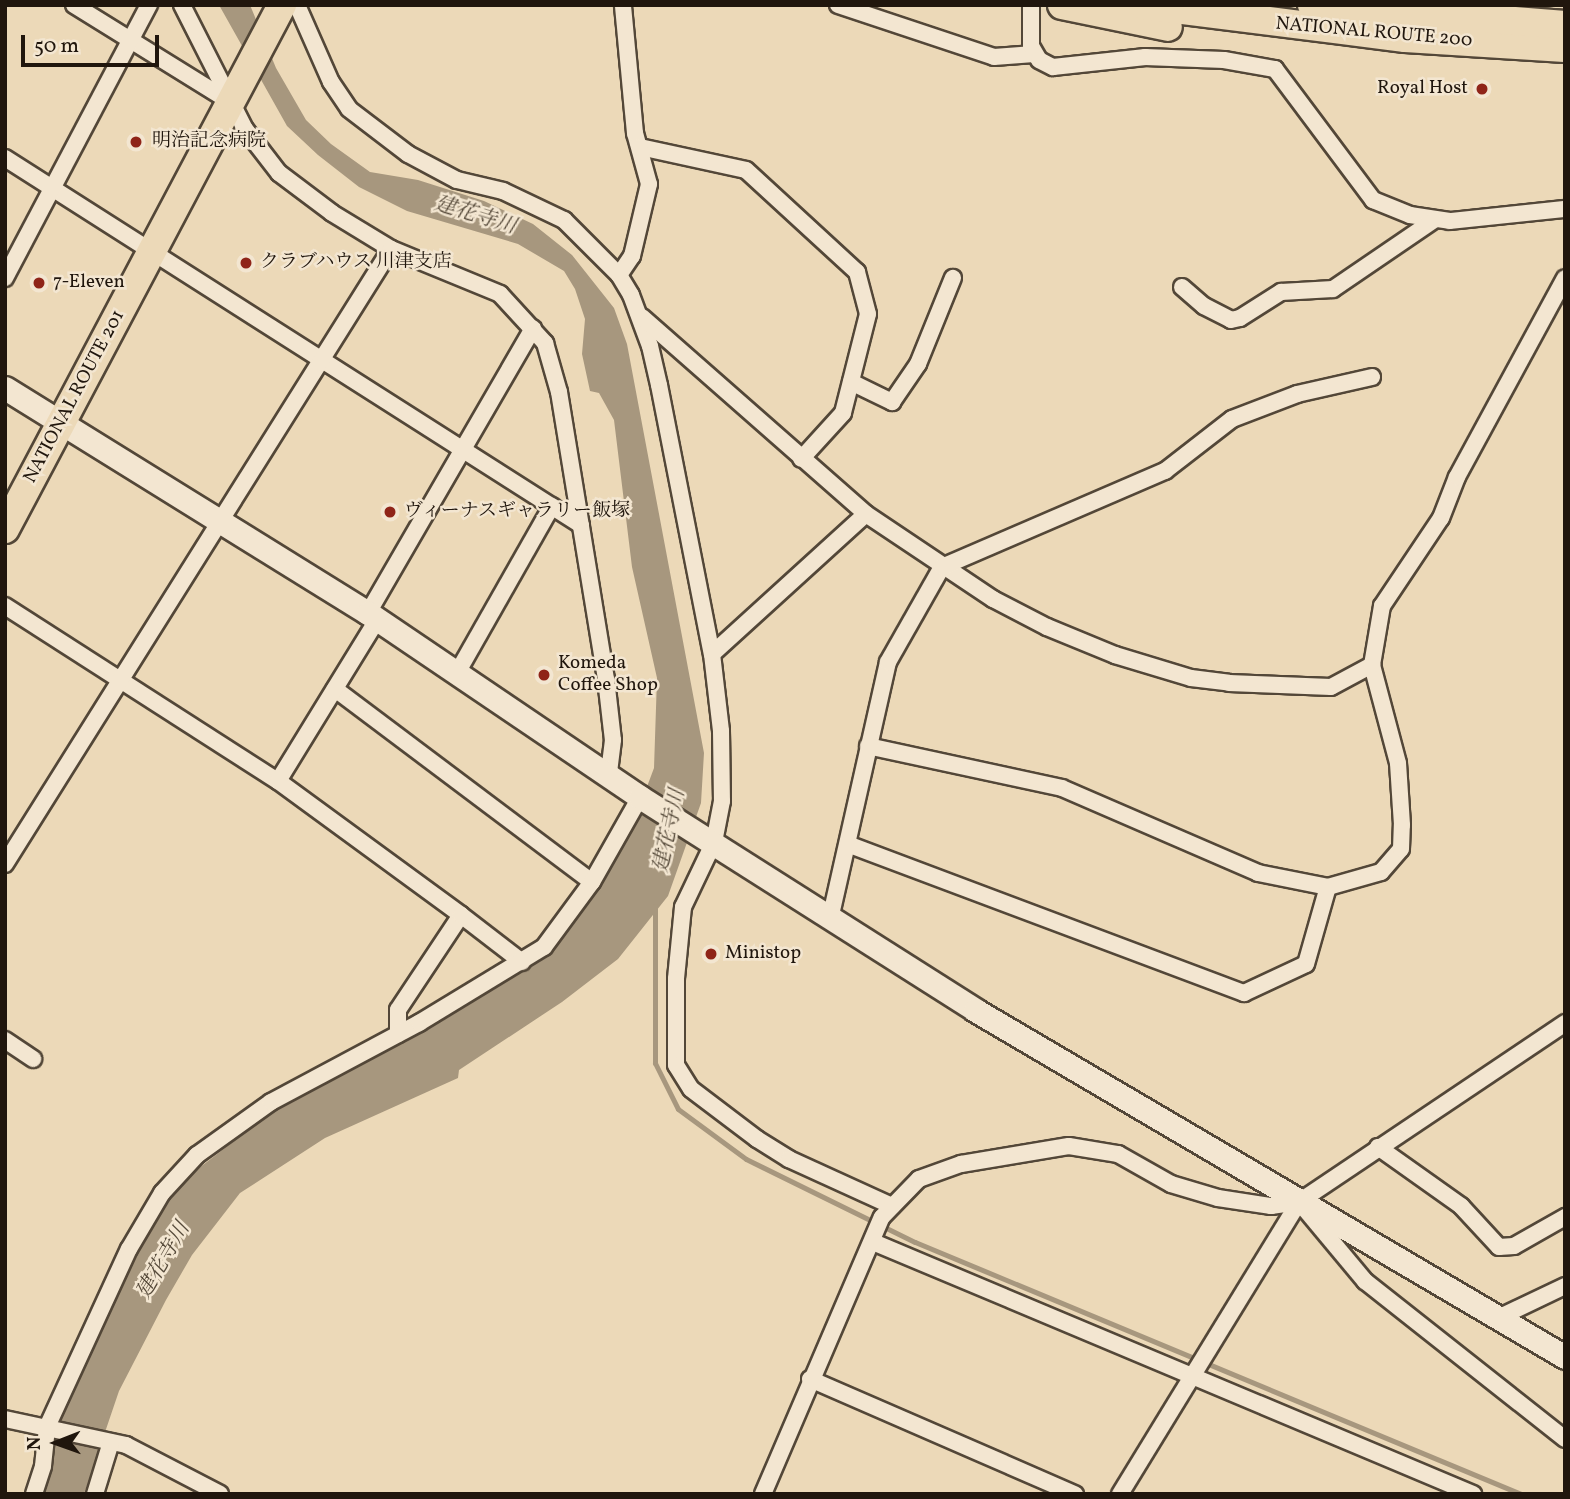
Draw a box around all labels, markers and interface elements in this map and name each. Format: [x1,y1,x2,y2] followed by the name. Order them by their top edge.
[1275,13,1473,53] street label: NATIONAL ROUTE 200
[24,21,163,65] scale bar
[34,32,79,61] text: 50 m
[1377,78,1468,100] place label: Royal Host
[1474,81,1490,97] marker: Royal Host
[152,131,266,153] place label: 明治記念病院
[126,132,146,152] marker: 明治記念病院
[431,192,519,240] water label: 建花寺川
[260,252,454,274] place label: クラブハウス 川津支店
[238,255,254,271] marker: クラブハウス 川津支店
[53,272,125,294] place label: 7-Eleven
[31,275,47,291] marker: 7-Eleven
[20,306,130,488] street label: NATIONAL ROUTE 201
[404,501,632,523] place label: ヴィーナスギャラリー飯塚
[382,504,398,520] marker: ヴィーナスギャラリー飯塚
[558,653,658,697] place label: Komeda Coffee Shop
[536,667,552,683] marker: Komeda Coffee Shop
[649,787,691,875] water label: 建花寺川
[725,943,801,965] place label: Ministop
[703,946,719,962] marker: Ministop
[132,1218,196,1304] water label: 建花寺川
[21,1408,91,1478] north arrow
[22,1436,48,1450] text: N

